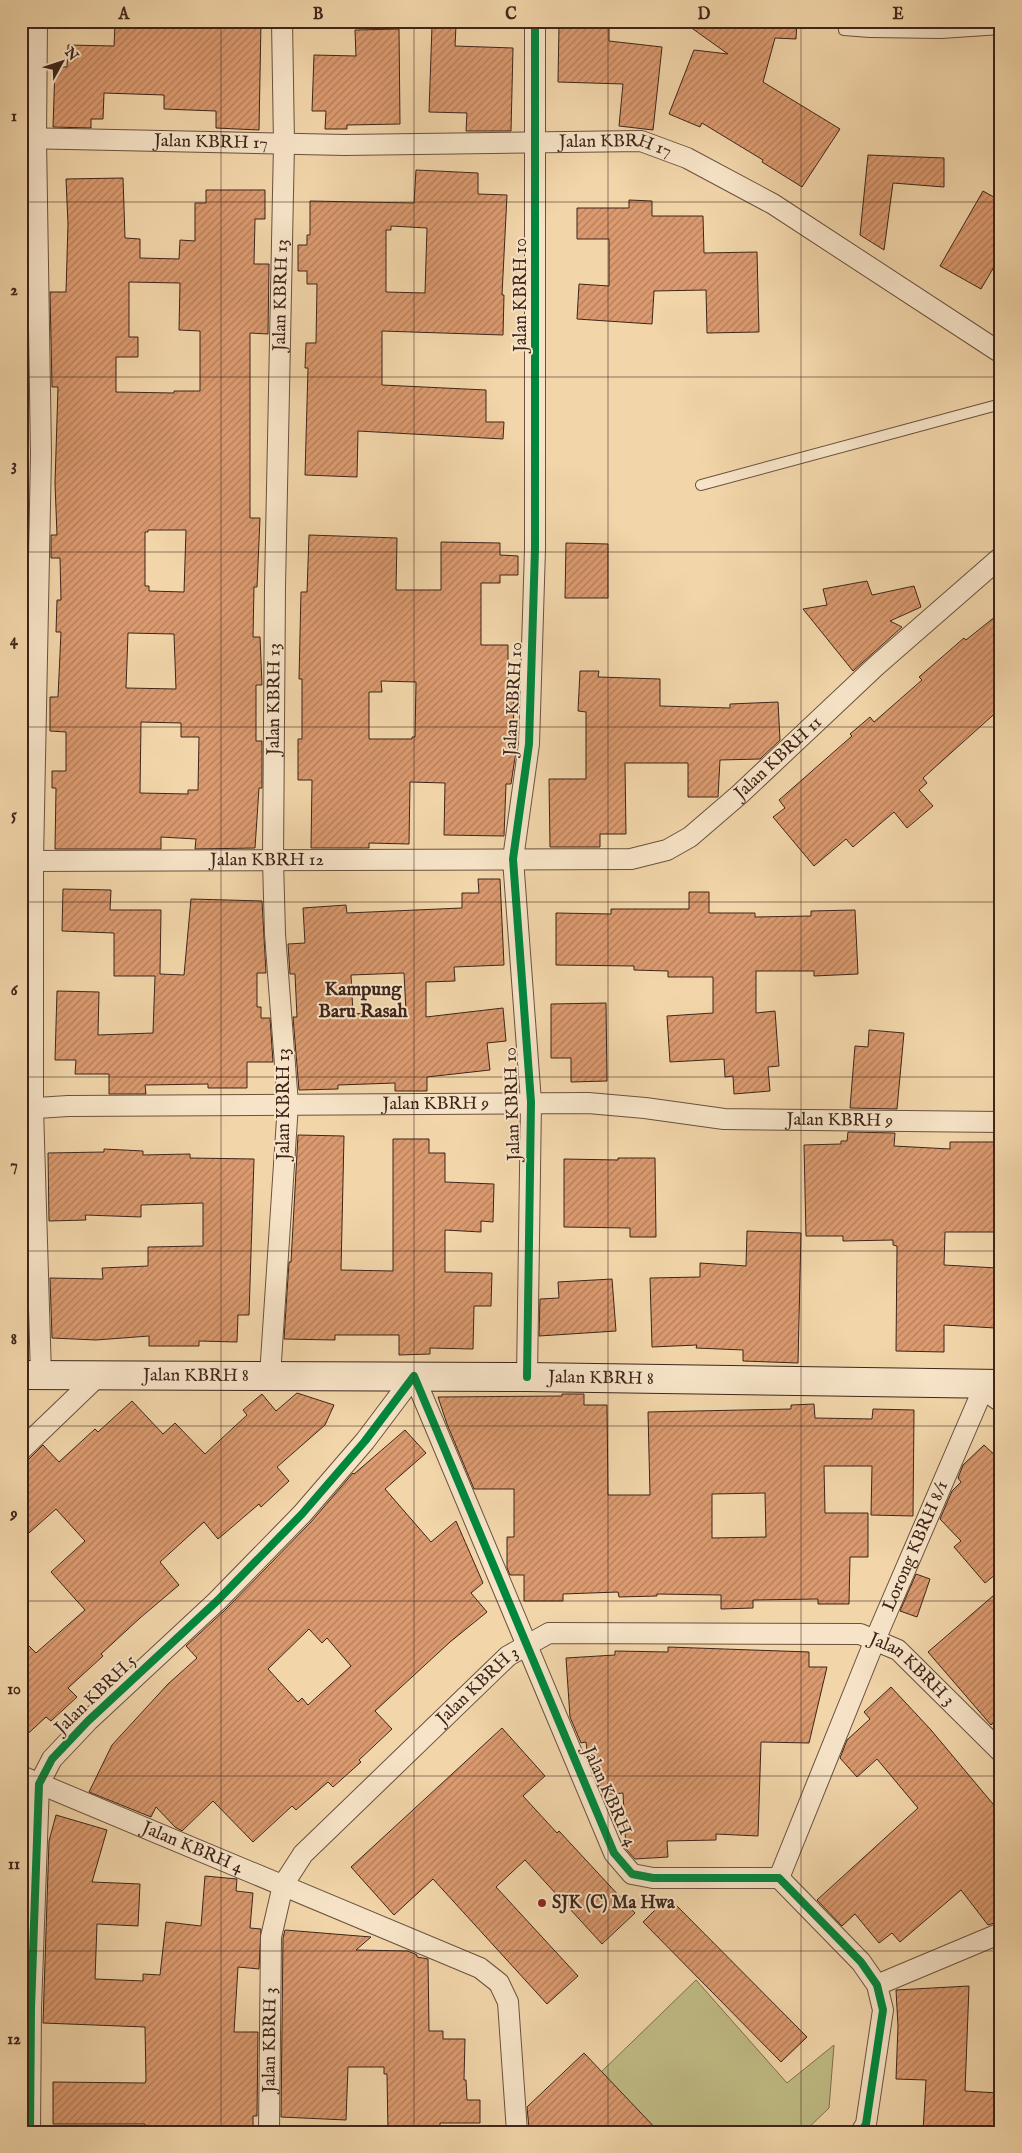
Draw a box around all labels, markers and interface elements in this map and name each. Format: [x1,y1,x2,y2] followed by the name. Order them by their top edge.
[118,5,131,25] text: A
[313,5,324,25] text: B
[505,5,517,25] text: C
[698,5,711,25] text: D
[892,5,904,25] text: E
[38,38,88,88] north arrow
[60,43,82,65] text: N
[11,107,17,127] text: 1
[152,129,268,155] street label: Jalan KBRH 17
[557,129,675,163] street label: Jalan KBRH 17
[510,238,533,354] street label: Jalan KBRH 10
[268,239,294,354] street label: Jalan KBRH 13
[10,281,18,301] text: 2
[11,456,17,476] text: 3
[10,631,19,651] text: 4
[499,641,528,759] street label: Jalan KBRH 10
[262,643,286,757] street label: Jalan KBRH 13
[728,711,827,806] street label: Jalan KBRH 11
[11,806,17,826] text: 5
[208,849,324,872] street label: Jalan KBRH 12
[318,978,409,1024] district label: Kampung Baru Rasah
[11,981,19,1001] text: 6
[500,1047,527,1163] street label: Jalan KBRH 10
[273,1048,296,1162] street label: Jalan KBRH 13
[381,1092,489,1116] street label: Jalan KBRH 9
[784,1108,893,1132] street label: Jalan KBRH 9
[10,1156,18,1176] text: 7
[11,1330,17,1350] text: 8
[141,1364,249,1387] street label: Jalan KBRH 8
[546,1366,654,1390] street label: Jalan KBRH 8
[877,1477,954,1615] street label: Lorong KBRH 8/1
[10,1505,18,1525] text: 9
[864,1627,960,1711] street label: Jalan KBRH 3
[430,1641,523,1732] street label: Jalan KBRH 3
[49,1650,142,1741] street label: Jalan KBRH 5
[7,1680,21,1700] text: 10
[576,1741,641,1851] street label: Jalan KBRH 4
[137,1816,247,1879] street label: Jalan KBRH 4
[8,1855,20,1875] text: 11
[552,1892,676,1915] place label: SJK (C) Ma Hwa
[536,1897,548,1909] marker: SJK (C) Ma Hwa
[258,1987,282,2095] street label: Jalan KBRH 3
[7,2030,21,2050] text: 12

